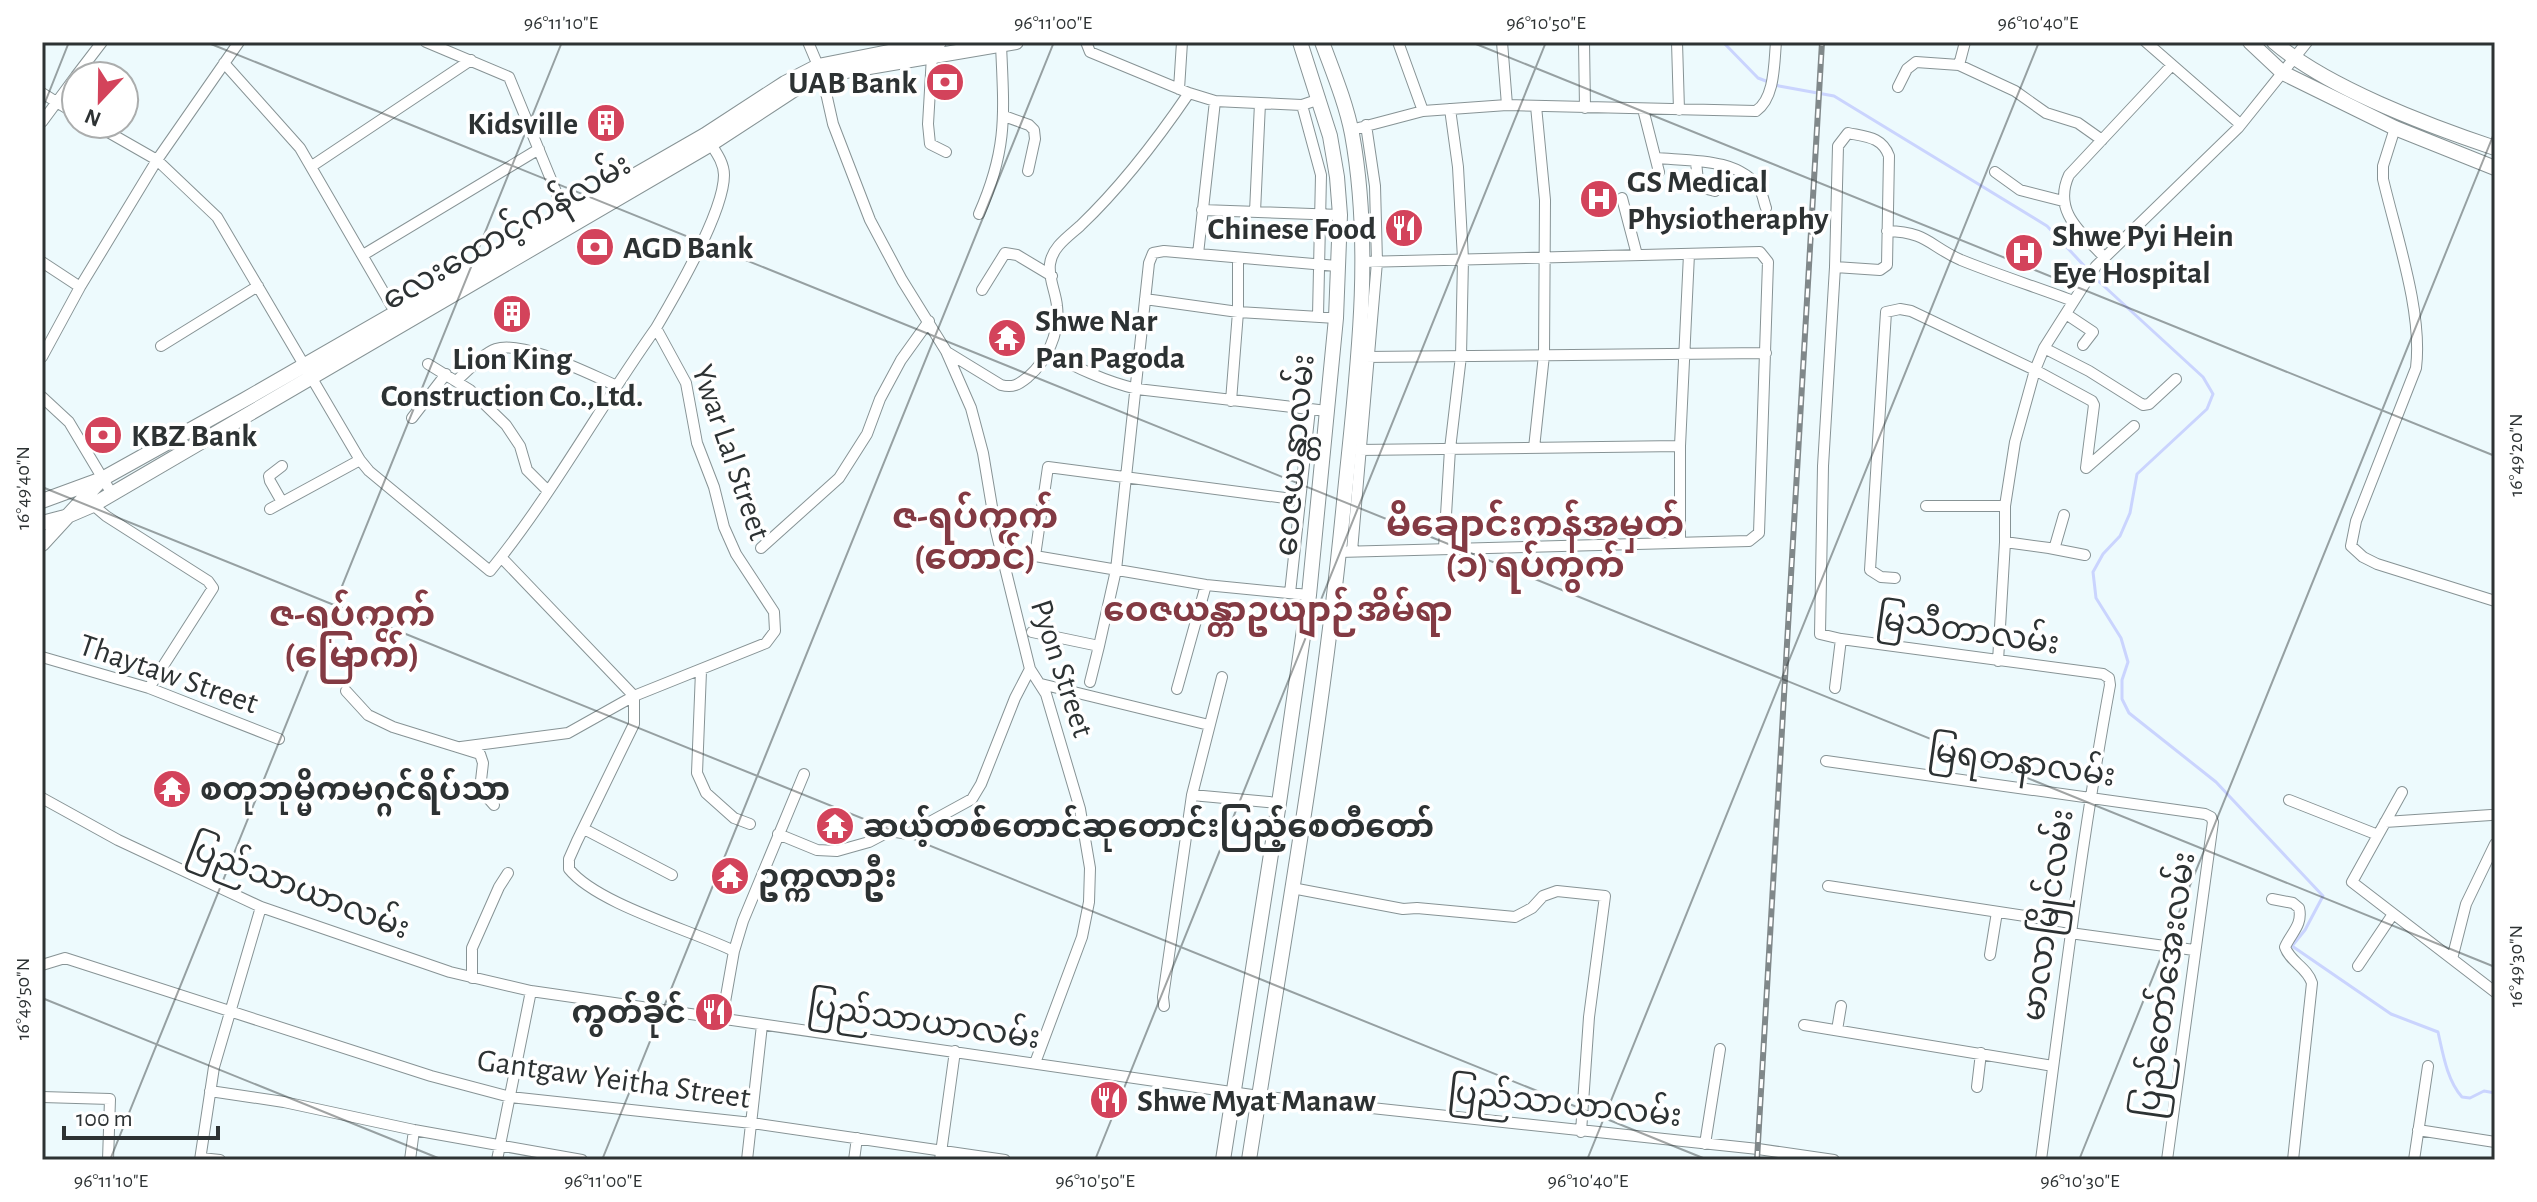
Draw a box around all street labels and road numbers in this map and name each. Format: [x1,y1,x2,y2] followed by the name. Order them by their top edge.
[373,141,641,324] street label: လေးထောင့်ကန်လမ်း
[1262,352,1329,558] street label: ဝေဇယန္တာလမ်း
[686,360,776,544] street label: Ywar Lal Street
[1873,594,2062,669] street label: မြသီတာလမ်း
[1025,596,1099,741] street label: Pyon Street
[75,628,262,719] street label: Thaytaw Street
[1925,726,2119,801] street label: မြရတနာလမ်း
[2009,806,2088,1024] street label: မာလာမြိုင်လမ်း
[180,824,417,953] street label: ပြည်သာယာလမ်း
[2124,849,2209,1122] street label: ပြည်တော်အေးလမ်း
[804,982,1043,1063] street label: ပြည်သာယာလမ်း
[475,1044,752,1114] street label: Gantgaw Yeitha Street
[1446,1068,1684,1141] street label: ပြည်သာယာလမ်း

